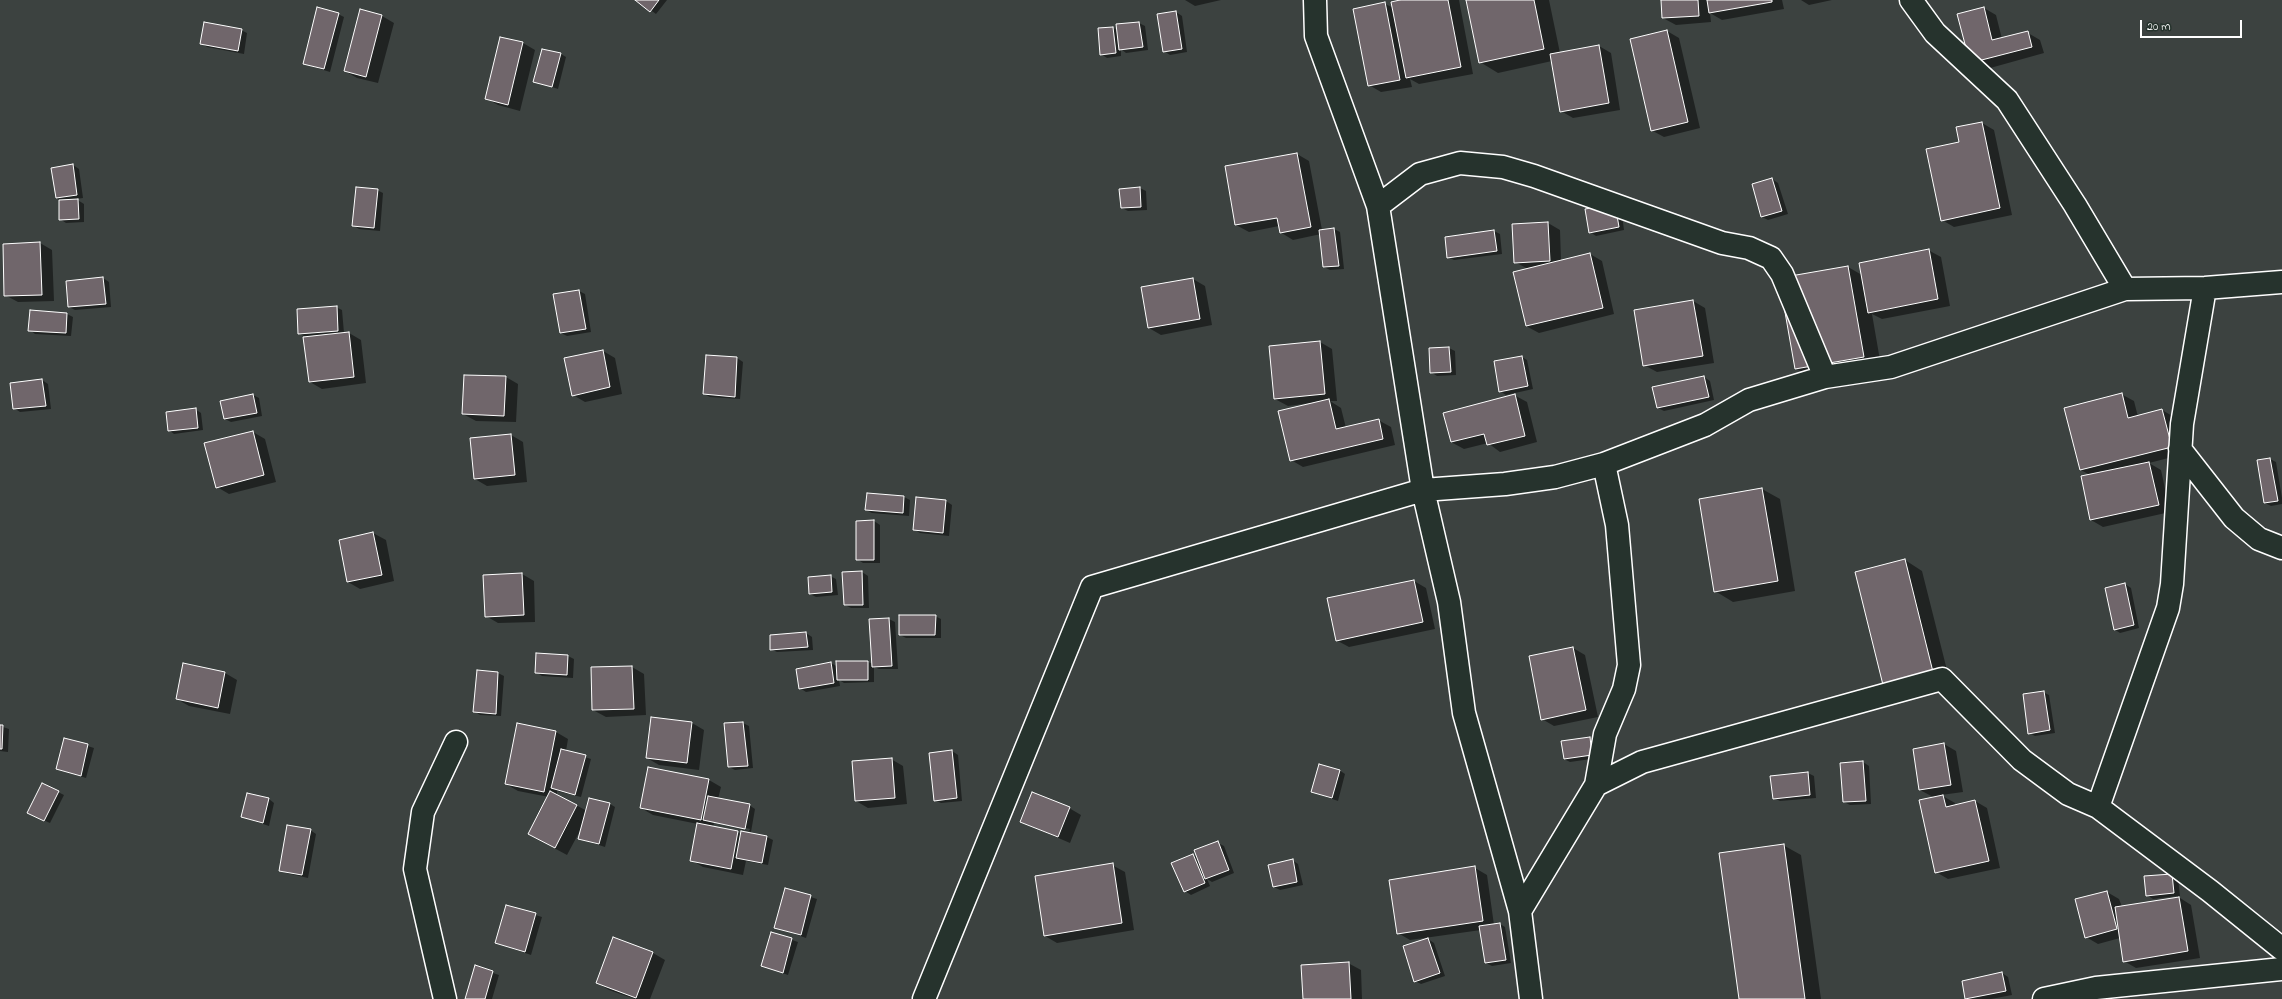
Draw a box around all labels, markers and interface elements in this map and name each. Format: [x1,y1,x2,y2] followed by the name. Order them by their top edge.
[2142,12,2244,38] scale bar
[2147,18,2170,36] text: 20 m

